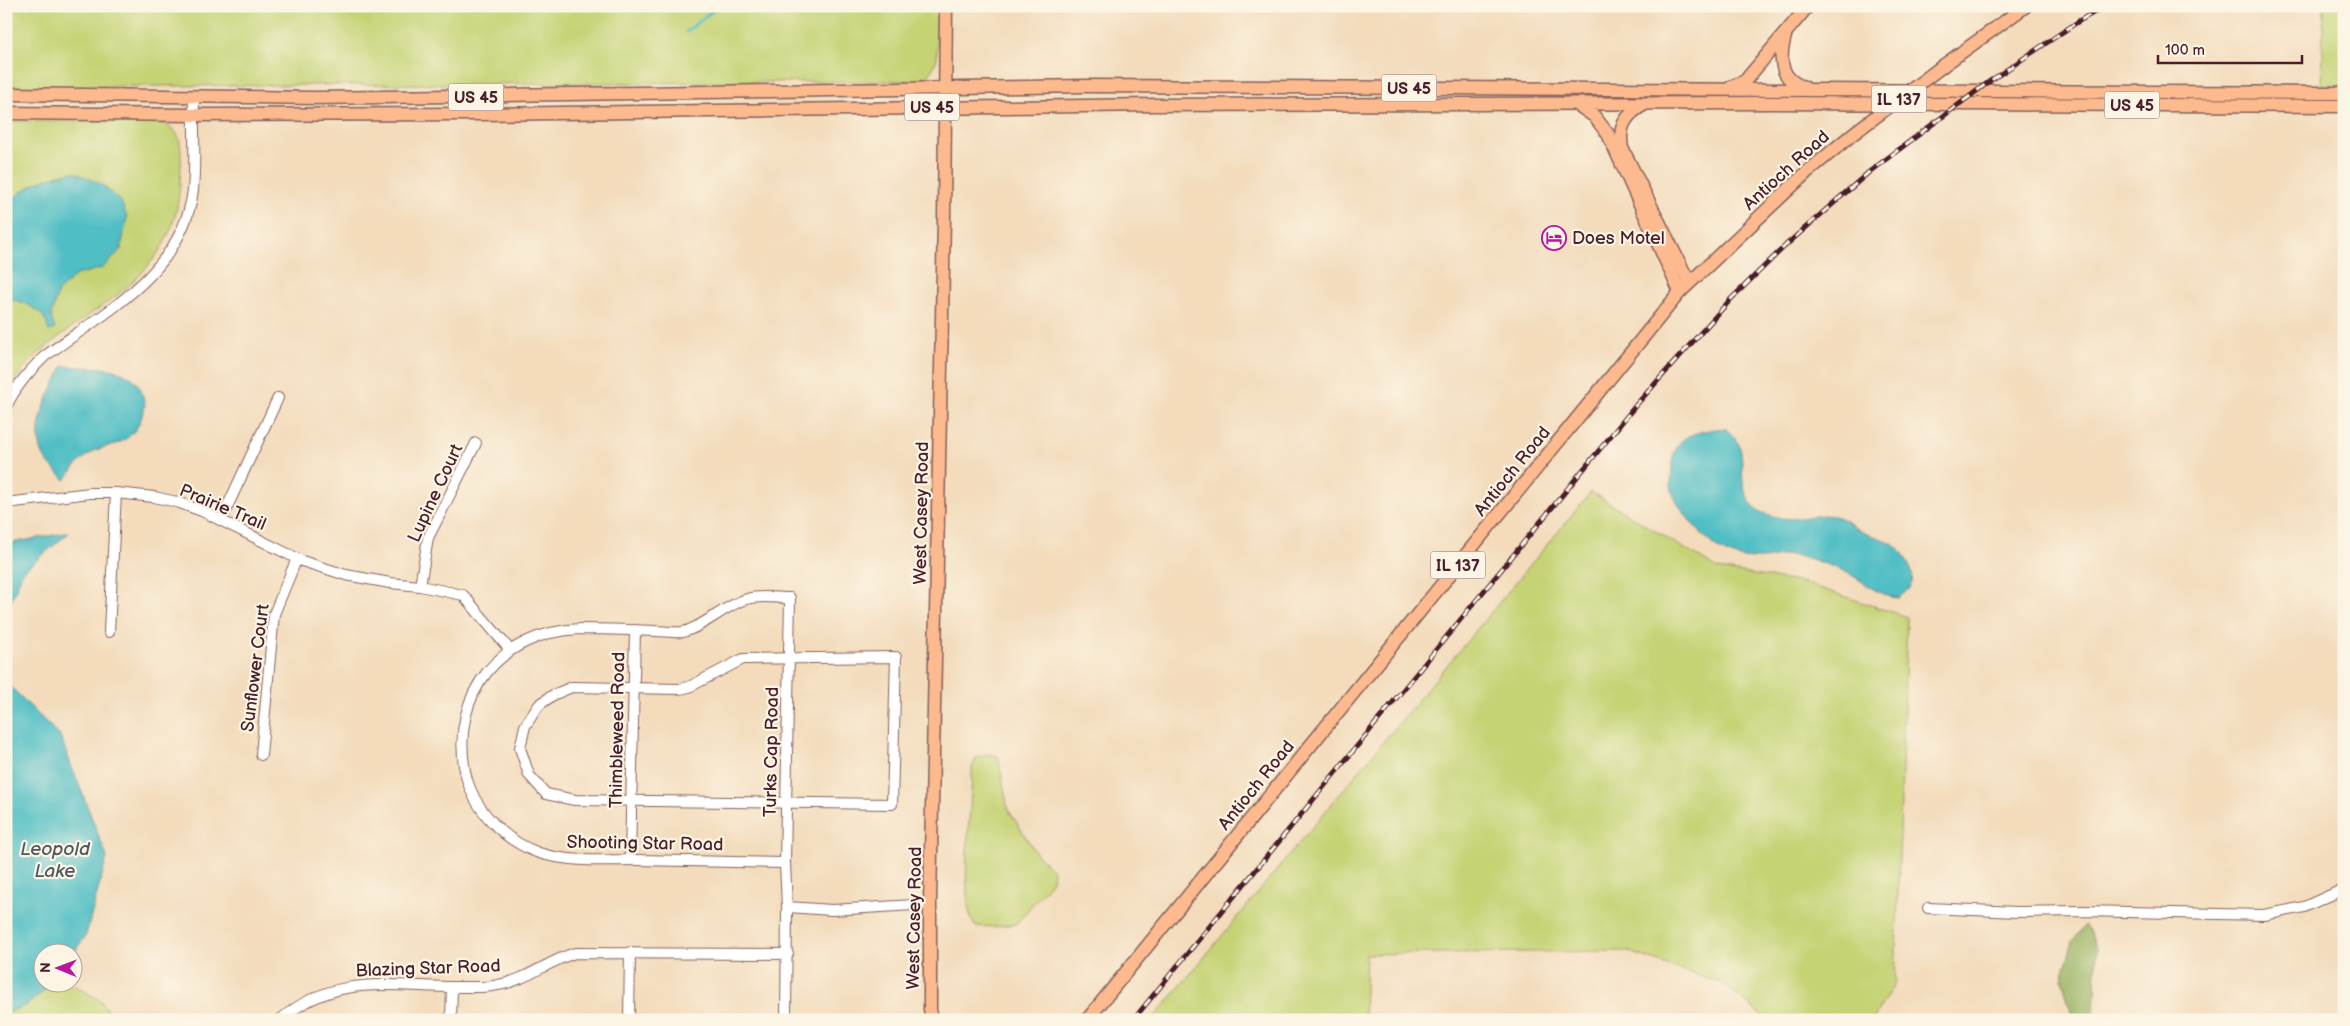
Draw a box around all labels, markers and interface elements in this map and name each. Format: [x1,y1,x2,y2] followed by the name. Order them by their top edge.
[2158,32,2301,64] scale bar
[2165,41,2205,60] text: 100 m
[1382,75,1436,102] road number: US 45
[448,84,504,110] road number: US 45
[1872,86,1926,112] road number: IL 137
[2104,92,2160,118] road number: US 45
[904,94,960,120] road number: US 45
[1739,126,1834,215] street label: Antioch Road
[1541,225,1567,251] hotel icon: Does Motel
[1572,228,1665,249] place label: Does Motel
[1470,422,1555,520] street label: Antioch Road
[404,440,468,546] street label: Lupine Court
[910,441,933,585] street label: West Casey Road
[176,480,269,535] street label: Prairie Trail
[1430,552,1486,578] road number: IL 137
[237,602,274,733] street label: Sunflower Court
[606,652,629,808] street label: Thimbleweed Road
[760,687,783,817] street label: Turks Cap Road
[1214,736,1299,834] street label: Antioch Road
[566,832,724,855] street label: Shooting Star Road
[20,838,91,883] water label: Leopold Lake
[903,846,926,990] street label: West Casey Road
[32,944,82,994] north arrow
[355,955,501,982] street label: Blazing Star Road
[37,962,54,973] text: N

